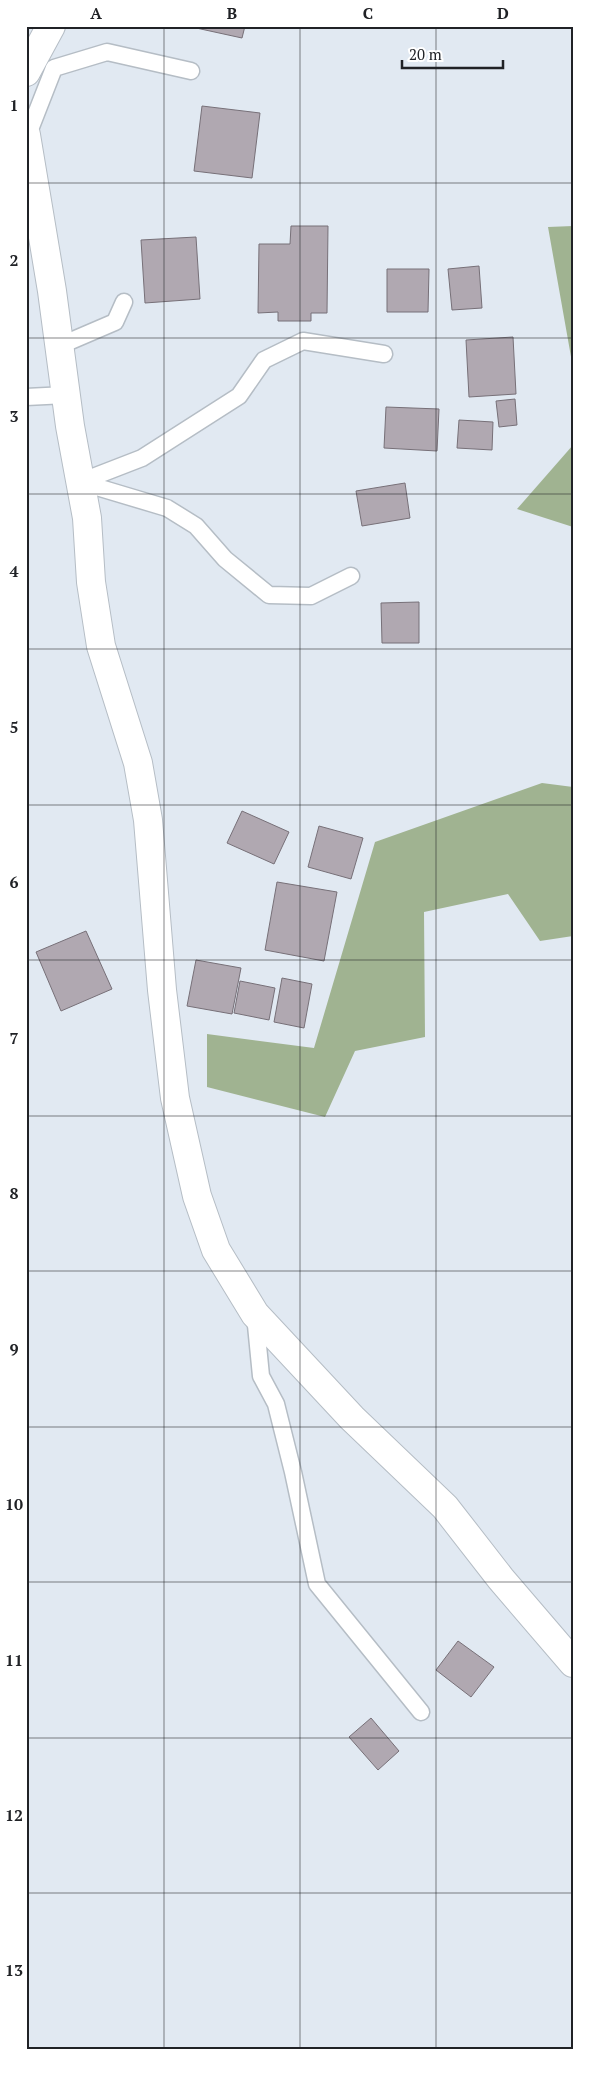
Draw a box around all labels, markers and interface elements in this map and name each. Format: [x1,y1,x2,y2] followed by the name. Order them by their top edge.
[90,2,102,24] text: A
[227,2,237,24] text: B
[363,2,373,24] text: C
[497,2,509,24] text: D
[402,38,503,70] scale bar
[409,44,442,64] text: 20 m
[9,94,19,116] text: 1
[9,249,19,271] text: 2
[9,405,19,427] text: 3
[9,560,19,582] text: 4
[9,716,19,738] text: 5
[9,871,19,893] text: 6
[9,1027,19,1049] text: 7
[9,1182,19,1204] text: 8
[9,1338,19,1360] text: 9
[5,1493,23,1515] text: 10
[5,1649,23,1671] text: 11
[5,1804,23,1826] text: 12
[5,1959,23,1981] text: 13

